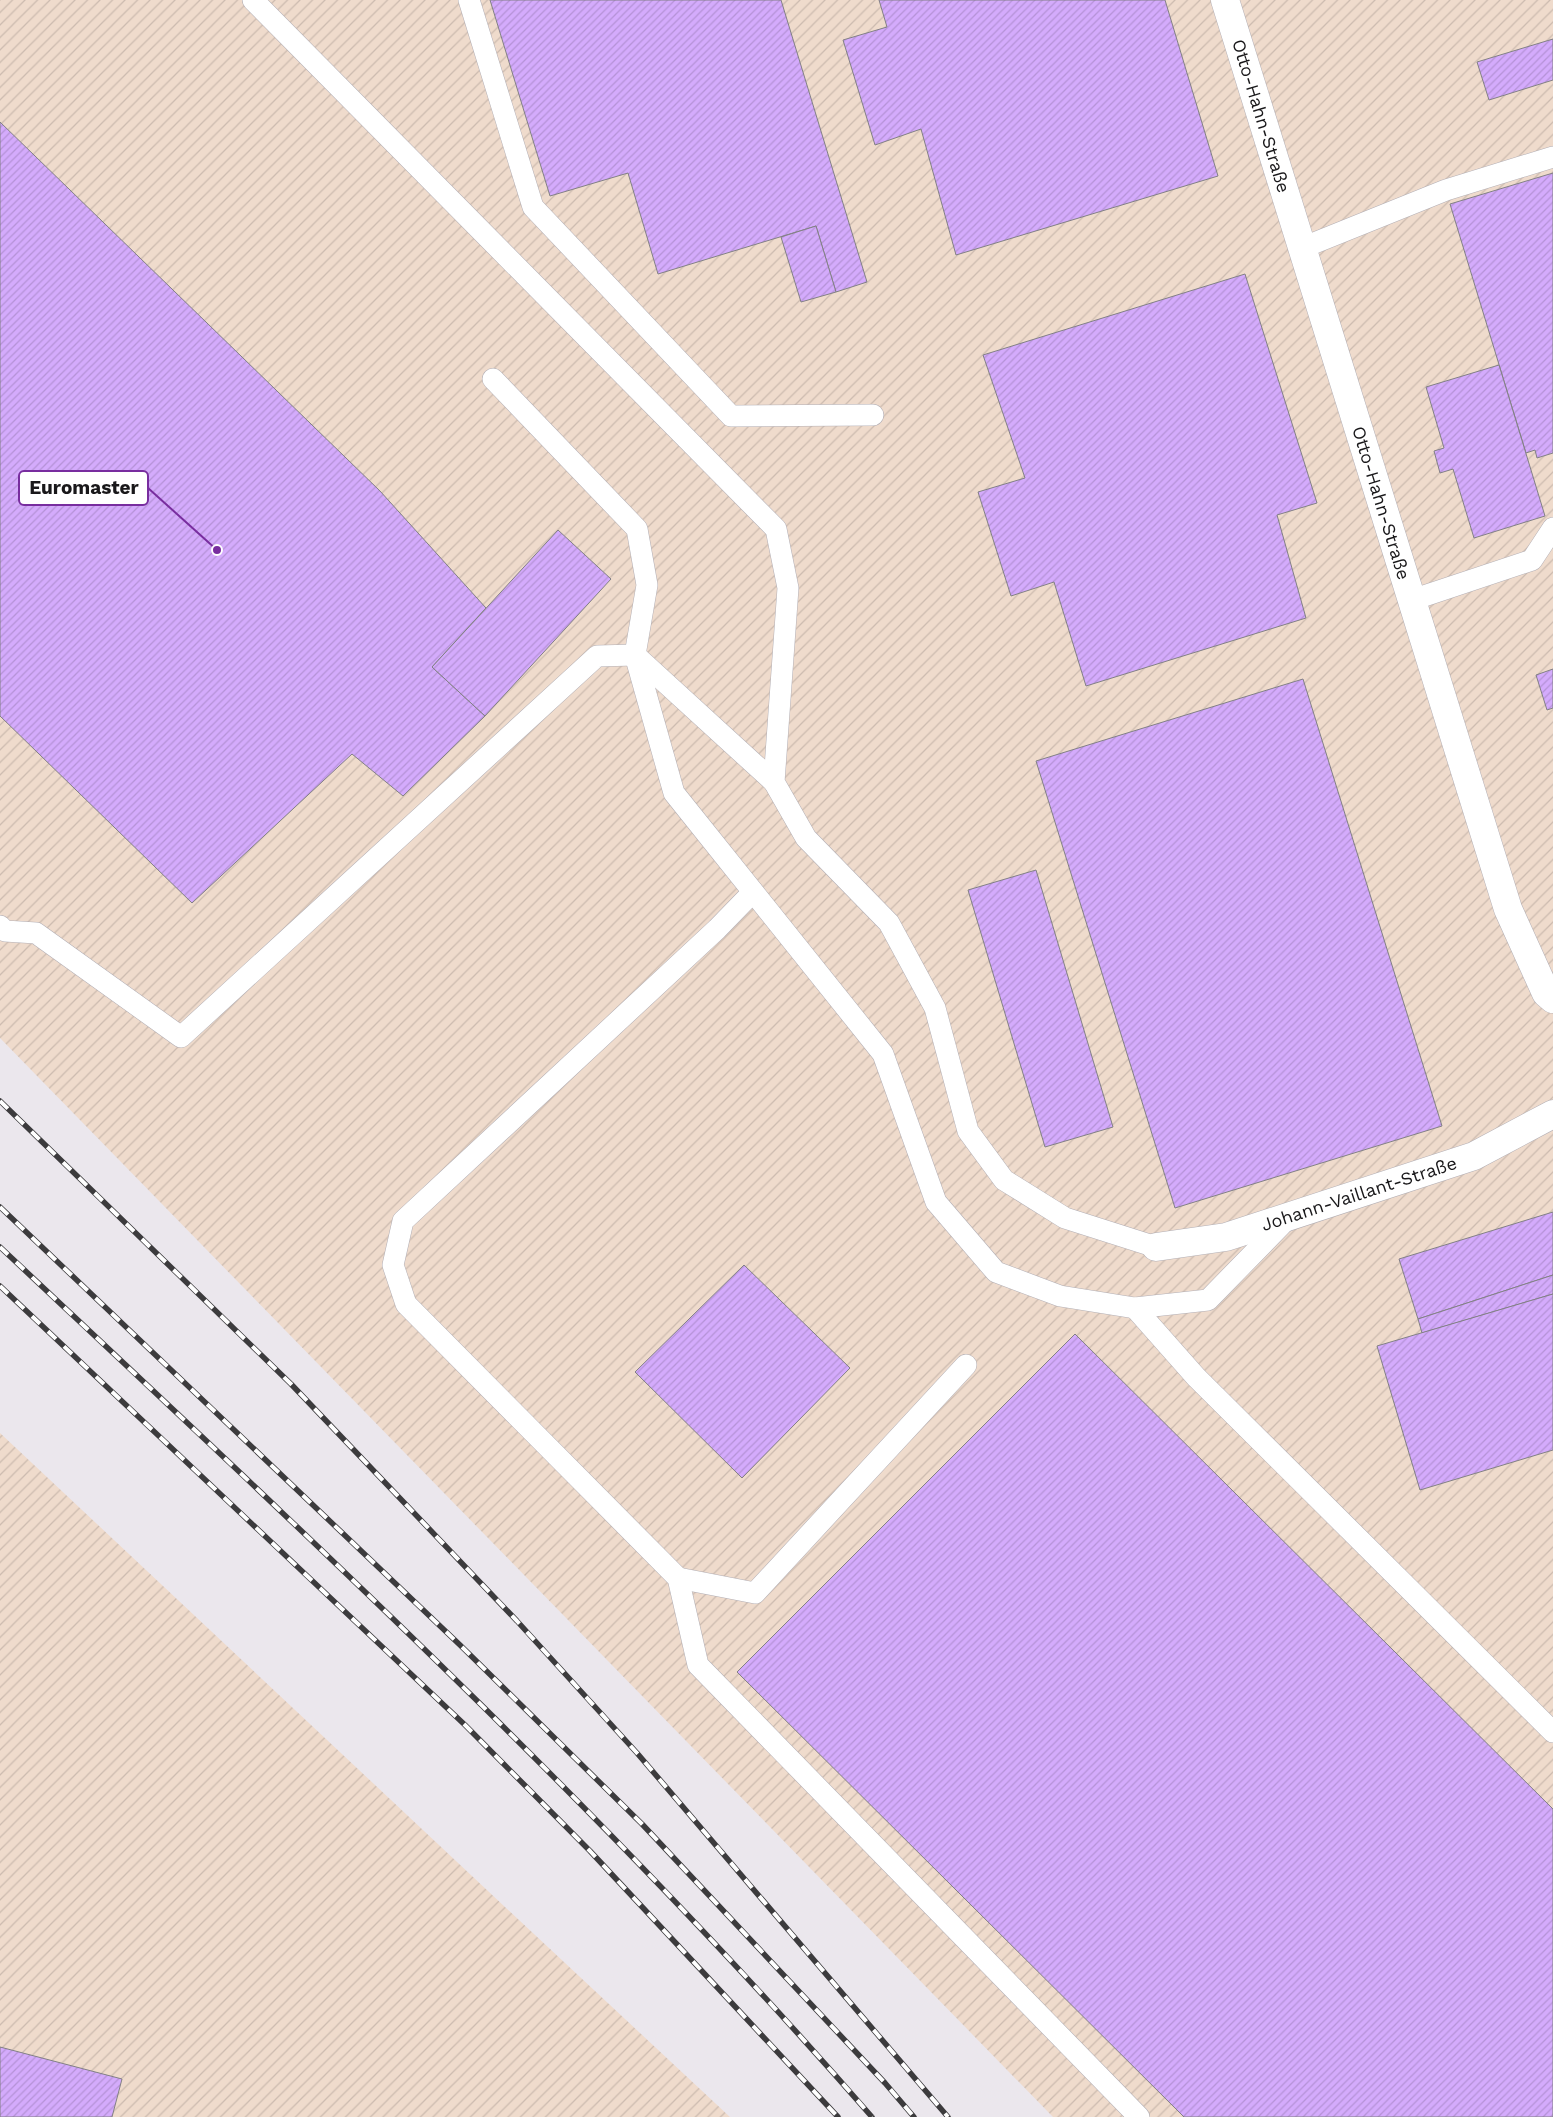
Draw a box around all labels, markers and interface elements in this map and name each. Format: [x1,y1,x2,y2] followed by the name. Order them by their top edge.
[1228,36,1295,195] street label: Otto-Hahn-Straße
[1348,423,1415,582] street label: Otto-Hahn-Straße
[19,471,148,505] callout: Euromaster
[29,476,140,499] text: Euromaster
[1258,1152,1459,1235] street label: Johann-Vaillant-Straße

